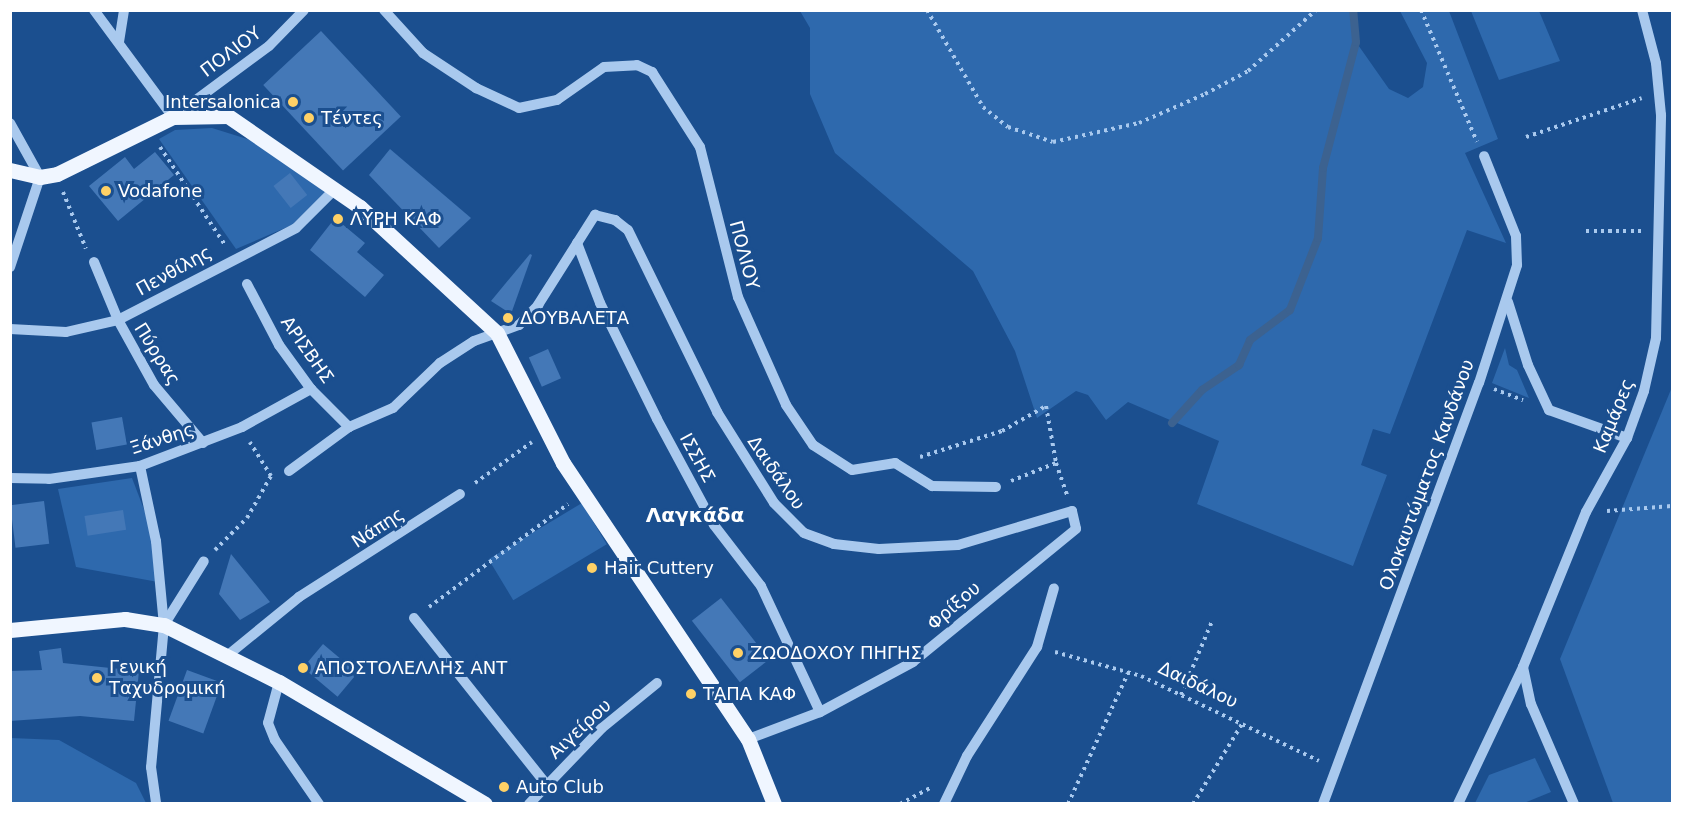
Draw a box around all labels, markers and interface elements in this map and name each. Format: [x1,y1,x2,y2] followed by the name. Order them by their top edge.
[196,22,266,82] street label: ΠΟΛΙΟΥ
[165,91,281,113] place label: Intersalonica
[286,95,300,109] marker: Intersalonica
[321,107,383,129] place label: Τέντες
[302,111,316,125] marker: Τέντες
[118,180,202,202] place label: Vodafone
[99,184,113,198] marker: Vodafone
[350,208,442,230] place label: ΛΥΡΗ ΚΑΦ
[331,212,345,226] marker: ΛΥΡΗ ΚΑΦ
[724,218,764,292] street label: ΠΟΛΙΟΥ
[132,241,216,301] street label: Πενθίλης
[520,307,629,329] place label: ΔΟΥΒΑΛΕΤΑ
[501,311,515,325] marker: ΔΟΥΒΑΛΕΤΑ
[276,312,338,388] street label: ΑΡΙΣΒΗΣ
[129,319,185,389] street label: Πύρρας
[1375,357,1479,593] street label: Ολοκαυτώματος Κανδάνου
[1589,375,1639,457] street label: Καμάρες
[127,418,197,460] street label: Ξάνθης
[675,430,719,486] street label: ΙΣΣΗΣ
[743,432,809,514] street label: Δαιδάλου
[348,503,408,553] street label: Νάπης
[646,503,744,527] district label: Λαγκάδα
[604,557,714,579] place label: Hair Cuttery
[585,561,599,575] marker: Hair Cuttery
[923,577,985,635] street label: Φρίξου
[750,642,922,664] place label: ΖΩΟΔΟΧΟΥ ΠΗΓΗΣ
[731,646,745,660] marker: ΖΩΟΔΟΧΟΥ ΠΗΓΗΣ
[109,657,226,700] place label: Γενική Ταχυδρομική
[315,657,507,679] place label: ΑΠΟΣΤΟΛΕΛΛΗΣ ΑΝΤ
[1155,657,1241,713] street label: Δαιδάλου
[296,661,310,675] marker: ΑΠΟΣΤΟΛΕΛΛΗΣ ΑΝΤ
[90,671,104,685] marker: Γενική Ταχυδρομική
[703,683,796,705] place label: ΤΑΠΑ ΚΑΦ
[684,687,698,701] marker: ΤΑΠΑ ΚΑΦ
[544,695,616,763] street label: Αιγείρου
[516,776,604,798] place label: Auto Club
[497,780,511,794] marker: Auto Club

